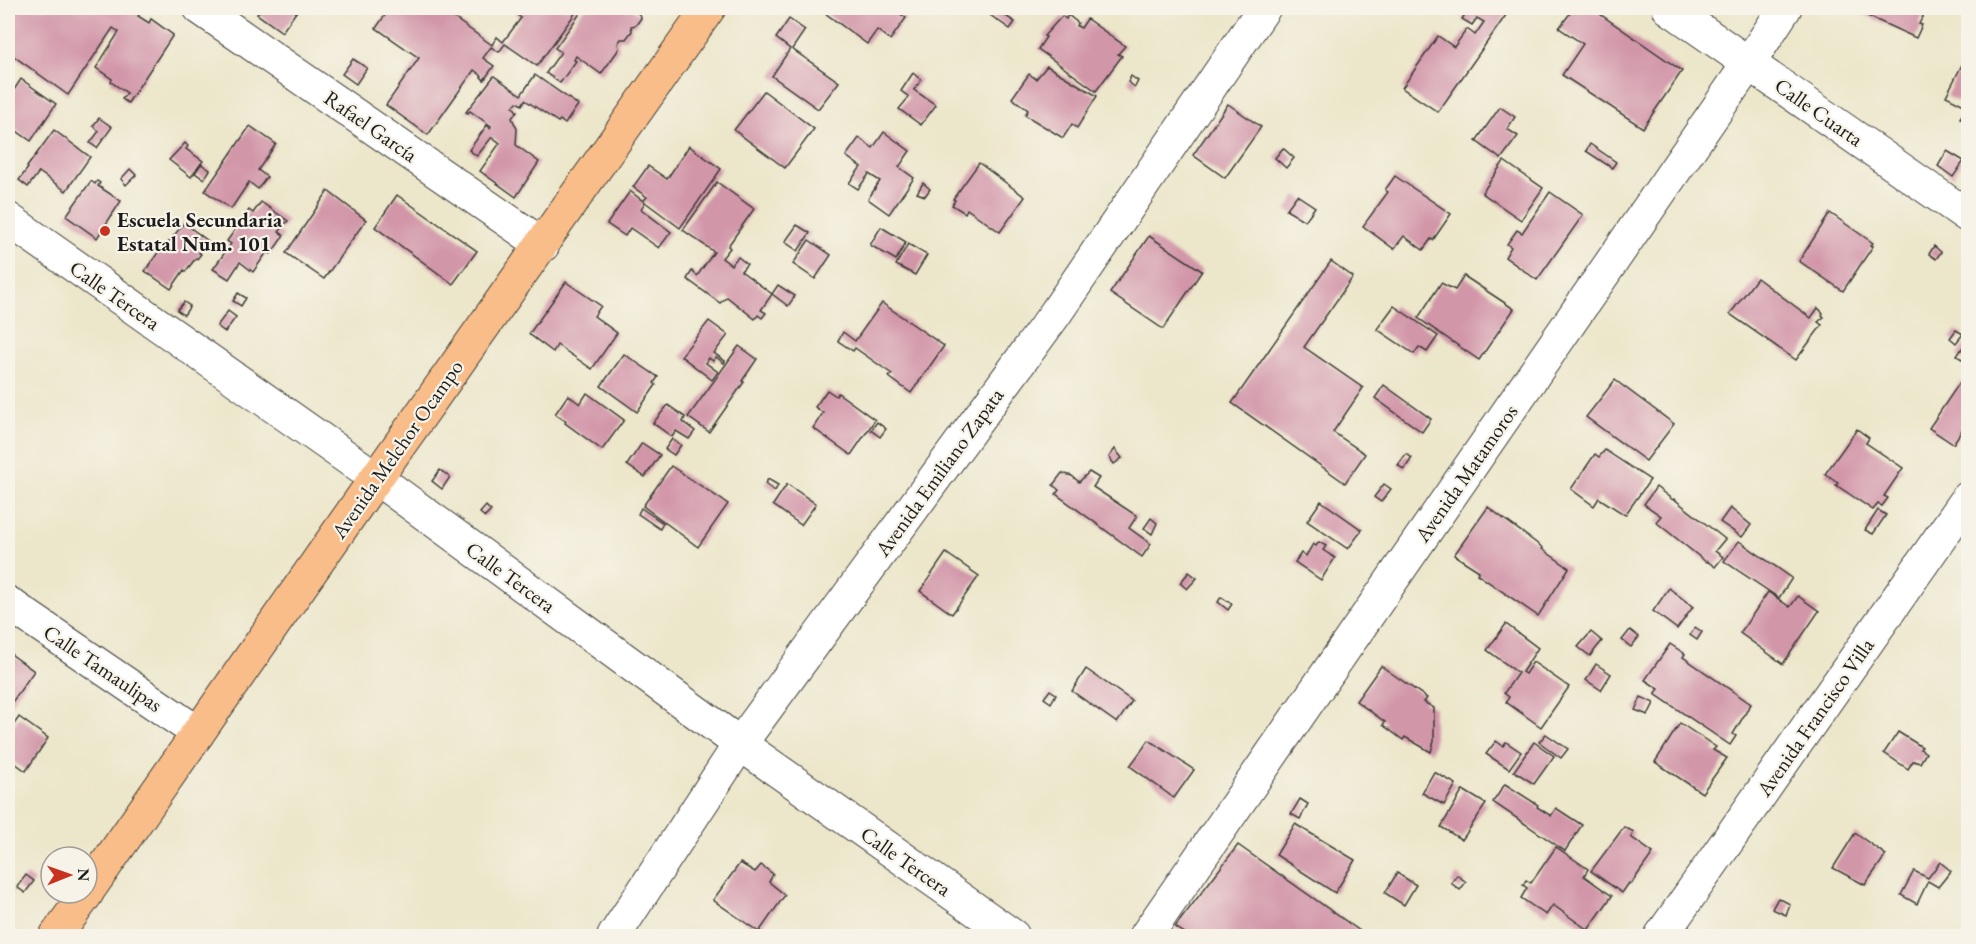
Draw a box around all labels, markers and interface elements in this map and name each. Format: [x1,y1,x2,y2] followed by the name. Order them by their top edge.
[1769,72,1869,153] street label: Calle Cuarta
[319,84,424,168] street label: Rafael García
[117,206,283,257] place label: Escuela Secundaria Estatal Num. 101
[98,224,112,238] marker: Escuela Secundaria Estatal Num. 101
[64,254,166,336] street label: Calle Tercera
[324,354,469,545] street label: Avenida Melchor Ocampo
[868,382,1010,562] street label: Avenida Emiliano Zapata
[1408,399,1524,548] street label: Avenida Matamoros
[461,535,562,619] street label: Calle Tercera
[38,618,168,718] street label: Calle Tamaulipas
[1750,632,1880,802] street label: Avenida Francisco Villa
[855,820,957,902] street label: Calle Tercera
[39,845,99,905] north arrow
[73,868,94,881] text: N

